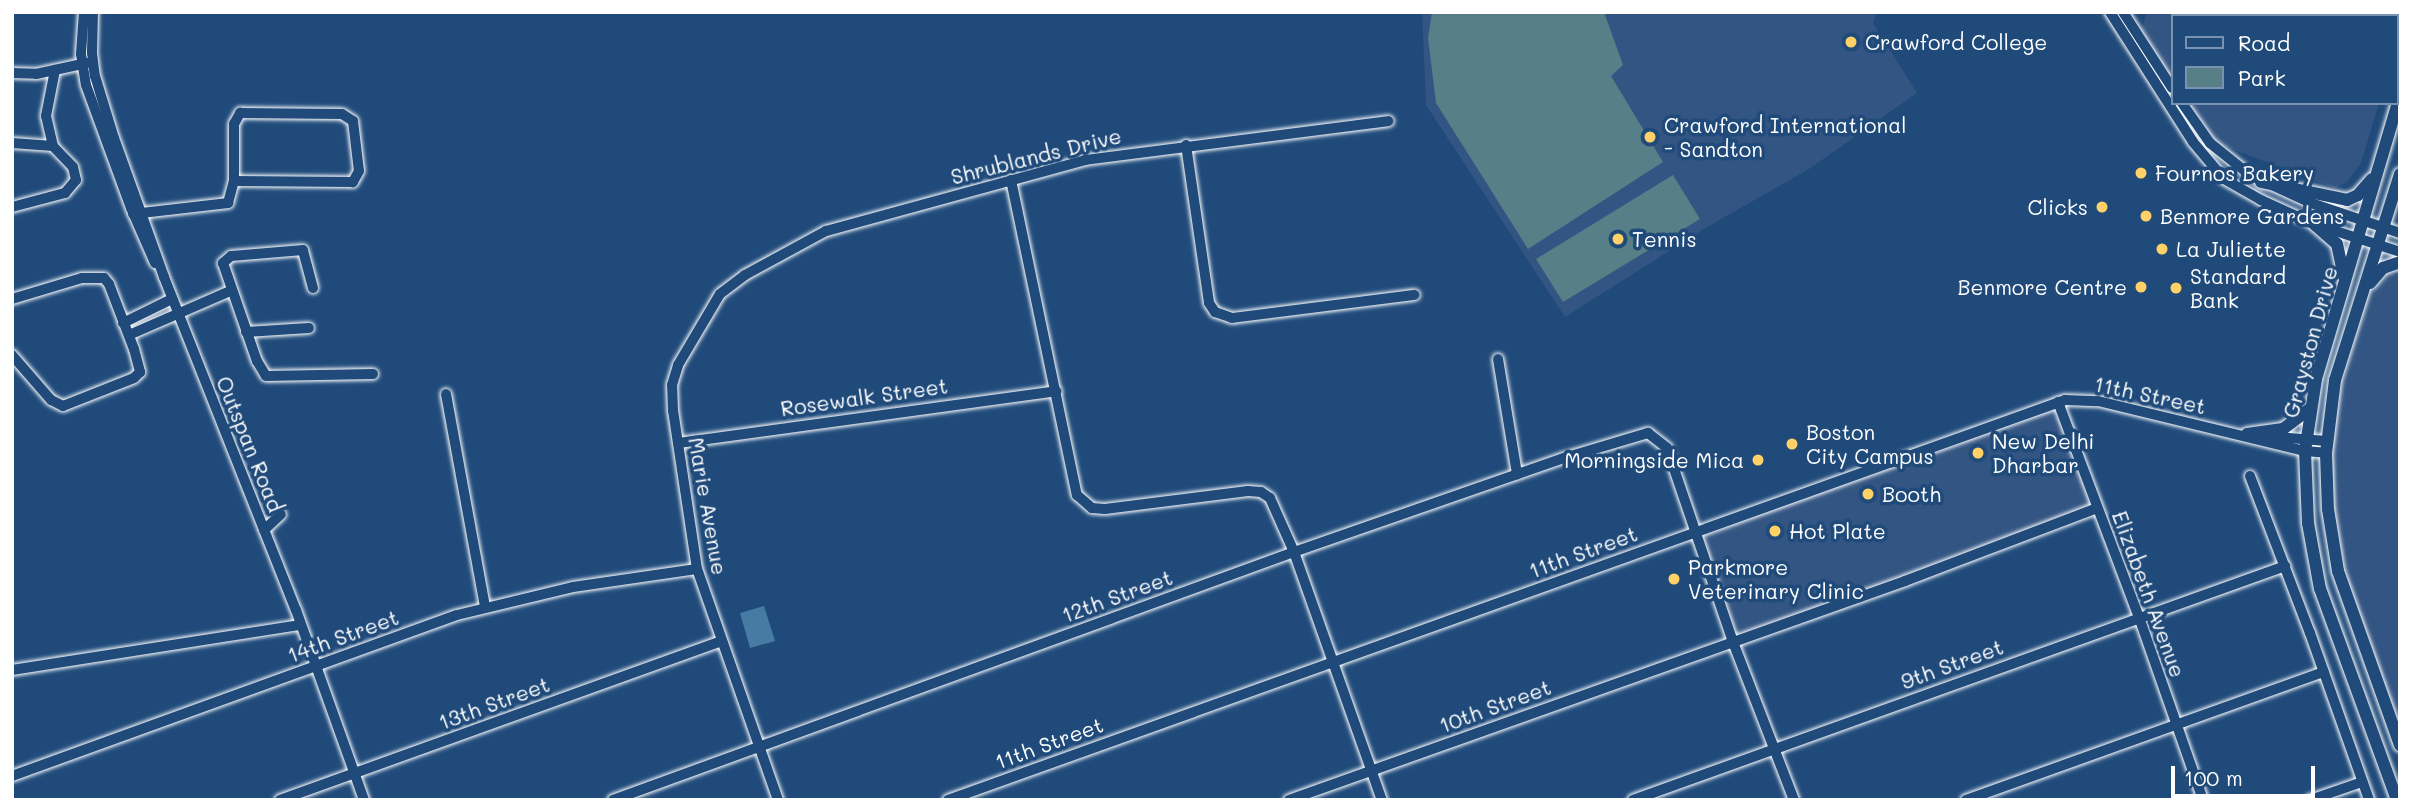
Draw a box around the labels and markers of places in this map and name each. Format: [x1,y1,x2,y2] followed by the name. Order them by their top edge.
[1865,29,2047,55] place label: Crawford College
[1843,34,1859,50] marker: Crawford College
[1664,112,1907,162] place label: Crawford International - Sandton
[1642,129,1658,145] marker: Crawford International - Sandton
[2155,160,2314,186] place label: Fournos Bakery
[2133,165,2149,181] marker: Fournos Bakery
[2028,194,2088,220] place label: Clicks
[2094,199,2110,215] marker: Clicks
[2160,203,2344,229] place label: Benmore Gardens
[2138,208,2154,224] marker: Benmore Gardens
[1632,226,1697,252] place label: Tennis
[1610,231,1626,247] marker: Tennis
[2176,236,2286,262] place label: La Juliette
[2154,241,2170,257] marker: La Juliette
[2190,263,2286,313] place label: Standard Bank
[1957,274,2127,300] place label: Benmore Centre
[2133,279,2149,295] marker: Benmore Centre
[2168,280,2184,296] marker: Standard Bank
[1806,419,1934,469] place label: Boston City Campus
[1992,428,2094,478] place label: New Delhi Dharbar
[1784,436,1800,452] marker: Boston City Campus
[1970,445,1986,461] marker: New Delhi Dharbar
[1564,447,1744,473] place label: Morningside Mica
[1750,452,1766,468] marker: Morningside Mica
[1882,481,1941,507] place label: Booth
[1860,486,1876,502] marker: Booth
[1789,518,1886,544] place label: Hot Plate
[1767,523,1783,539] marker: Hot Plate
[1688,554,1864,604] place label: Parkmore Veterinary Clinic
[1666,571,1682,587] marker: Parkmore Veterinary Clinic

